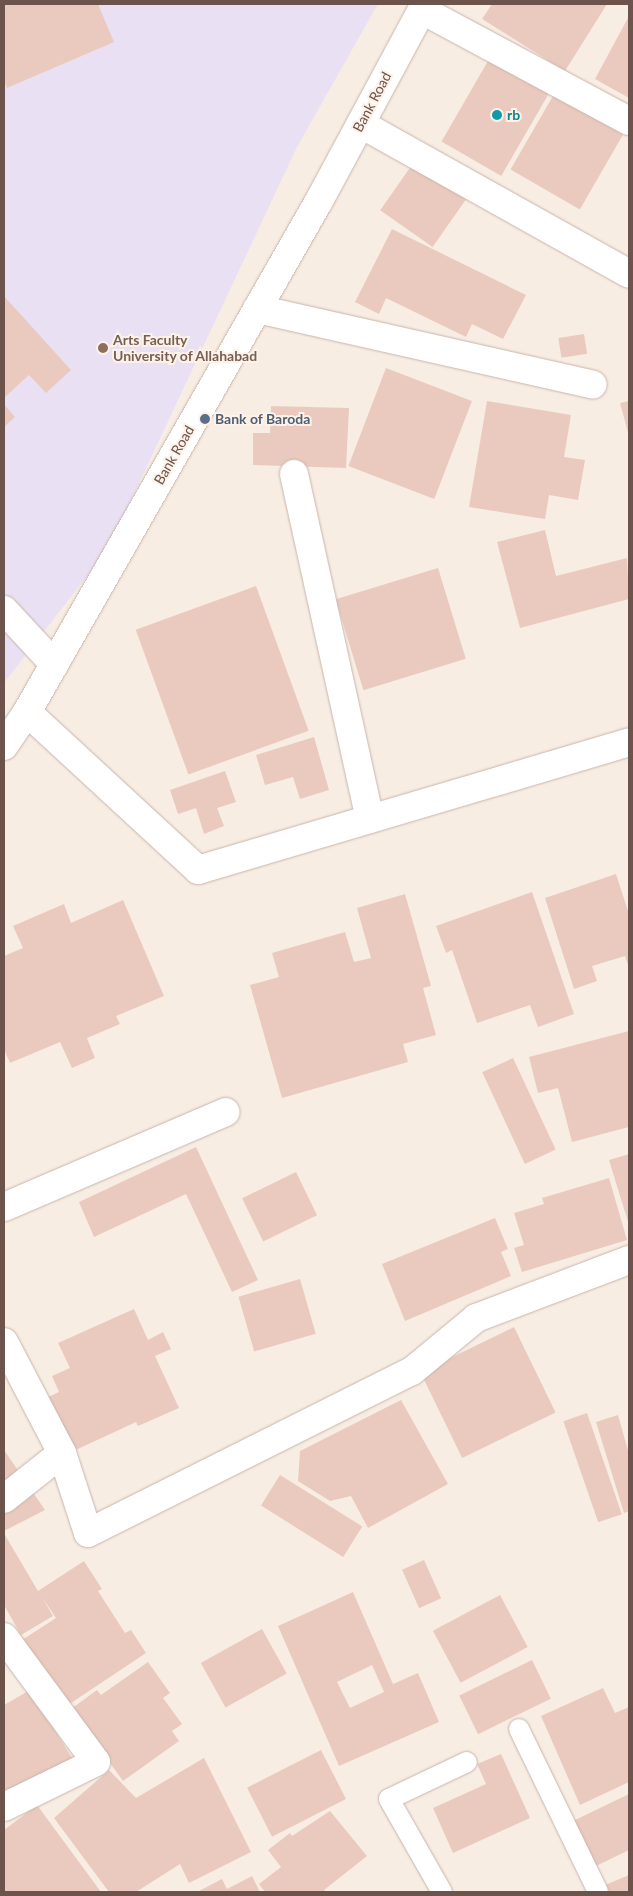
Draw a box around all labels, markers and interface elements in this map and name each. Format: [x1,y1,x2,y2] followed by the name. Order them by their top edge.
[349,69,395,135] street label: Bank Road
[507,107,520,123] place label: rb
[491,109,503,121] marker: rb
[113,332,258,364] place label: Arts Faculty University of Allahabad
[97,342,109,354] marker: Arts Faculty University of Allahabad
[215,411,311,427] place label: Bank of Baroda
[199,413,211,425] marker: Bank of Baroda
[150,422,198,488] street label: Bank Road

